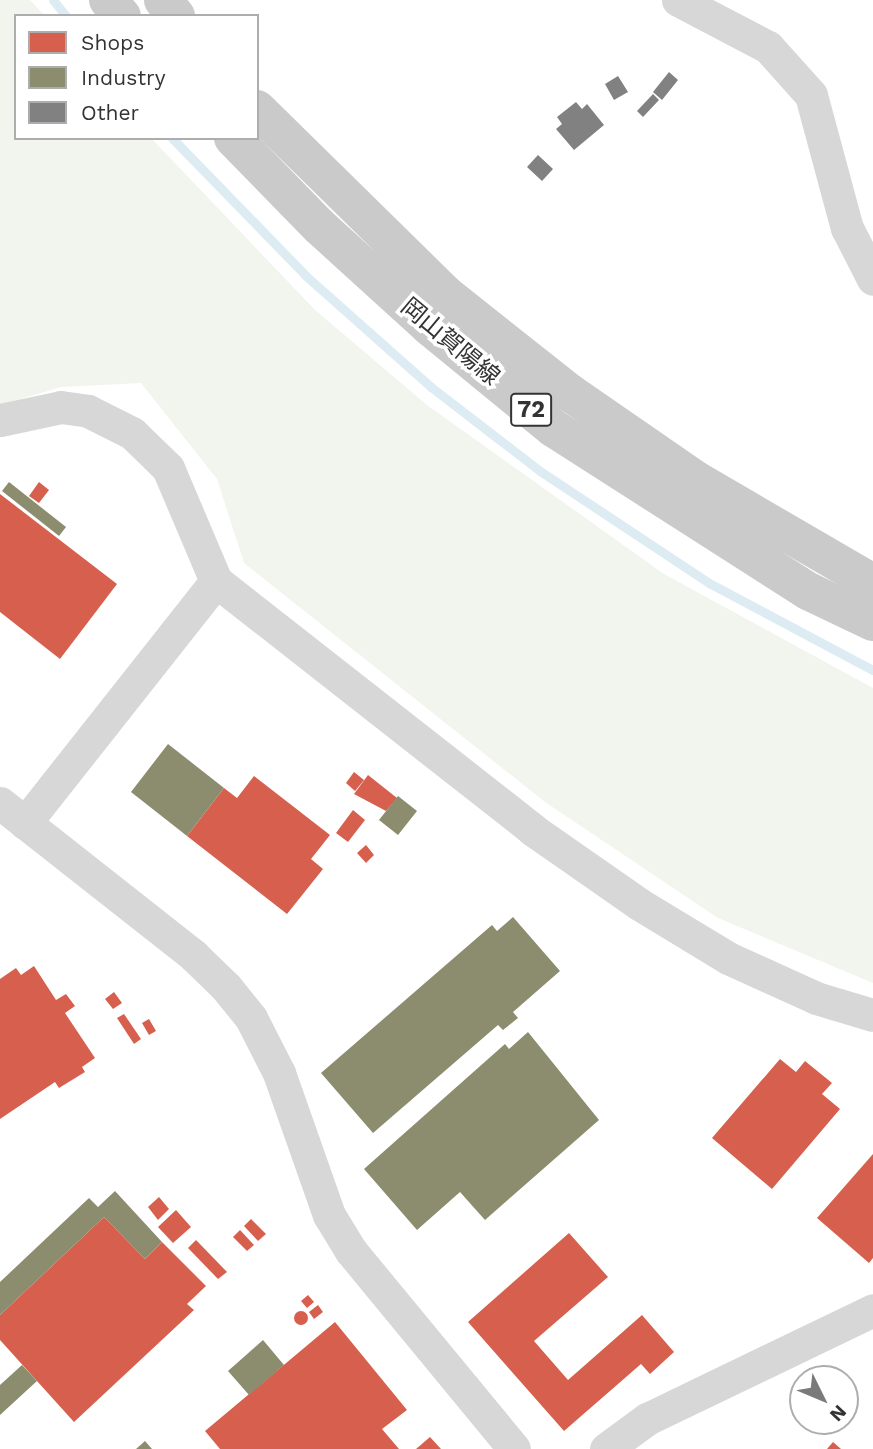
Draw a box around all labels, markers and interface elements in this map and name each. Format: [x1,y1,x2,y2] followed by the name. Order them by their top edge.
[14,14,259,140] legend
[81,30,144,55] text: Shops
[81,65,166,90] text: Industry
[81,100,139,125] text: Other
[395,292,505,392] street label: 岡山賀陽線
[510,390,552,430] road number: 72
[789,1365,859,1435] north arrow
[825,1400,851,1426] text: N

